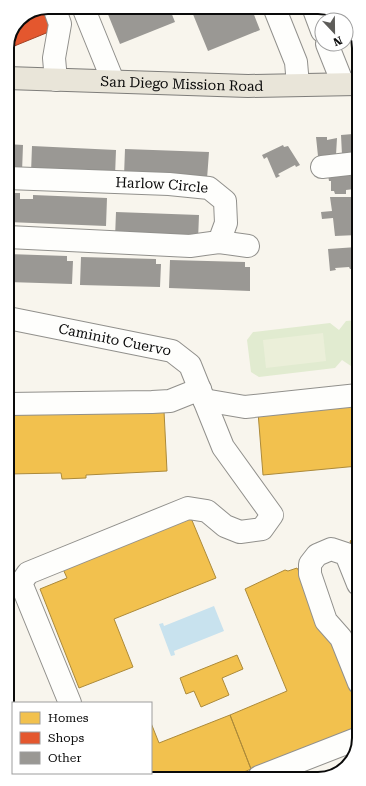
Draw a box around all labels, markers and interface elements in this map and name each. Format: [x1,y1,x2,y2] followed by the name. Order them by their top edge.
[314,12,354,52] north arrow
[331,33,344,49] text: N
[100,73,263,94] street label: San Diego Mission Road
[115,174,209,196] street label: Harlow Circle
[57,320,173,359] street label: Caminito Cuervo
[12,702,152,774] legend
[48,711,89,725] text: Homes
[48,731,84,745] text: Shops
[48,751,81,765] text: Other

